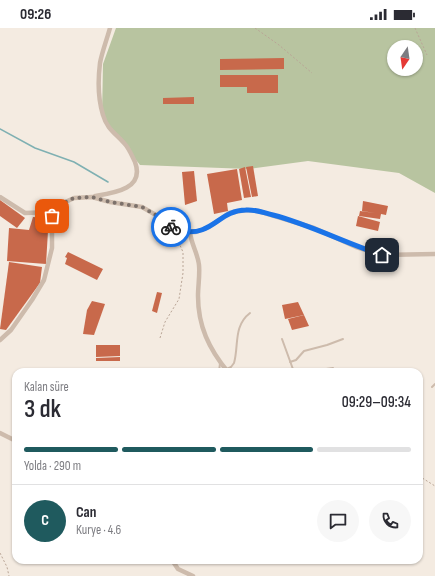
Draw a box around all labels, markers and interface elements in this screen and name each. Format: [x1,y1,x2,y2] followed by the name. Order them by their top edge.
[20,5,51,24] text: 09:26
[387,40,423,76] north arrow
[387,40,423,76] map controls
[35,199,69,233] pin
[41,205,63,227] icon: bag
[151,207,191,247] courier
[160,216,182,238] icon: bike
[365,238,399,272] pin
[371,244,393,266] icon: home
[24,379,69,395] text: Kalan süre
[342,393,411,412] text: 09:29–09:34
[24,394,61,425] text: 3 dk
[24,458,81,474] text: Yolda · 290 m
[317,500,359,542] button: chat
[369,500,411,542] button: phone
[76,503,96,522] text: Can
[41,511,49,530] text: C
[76,522,121,538] text: Kurye · 4.6

